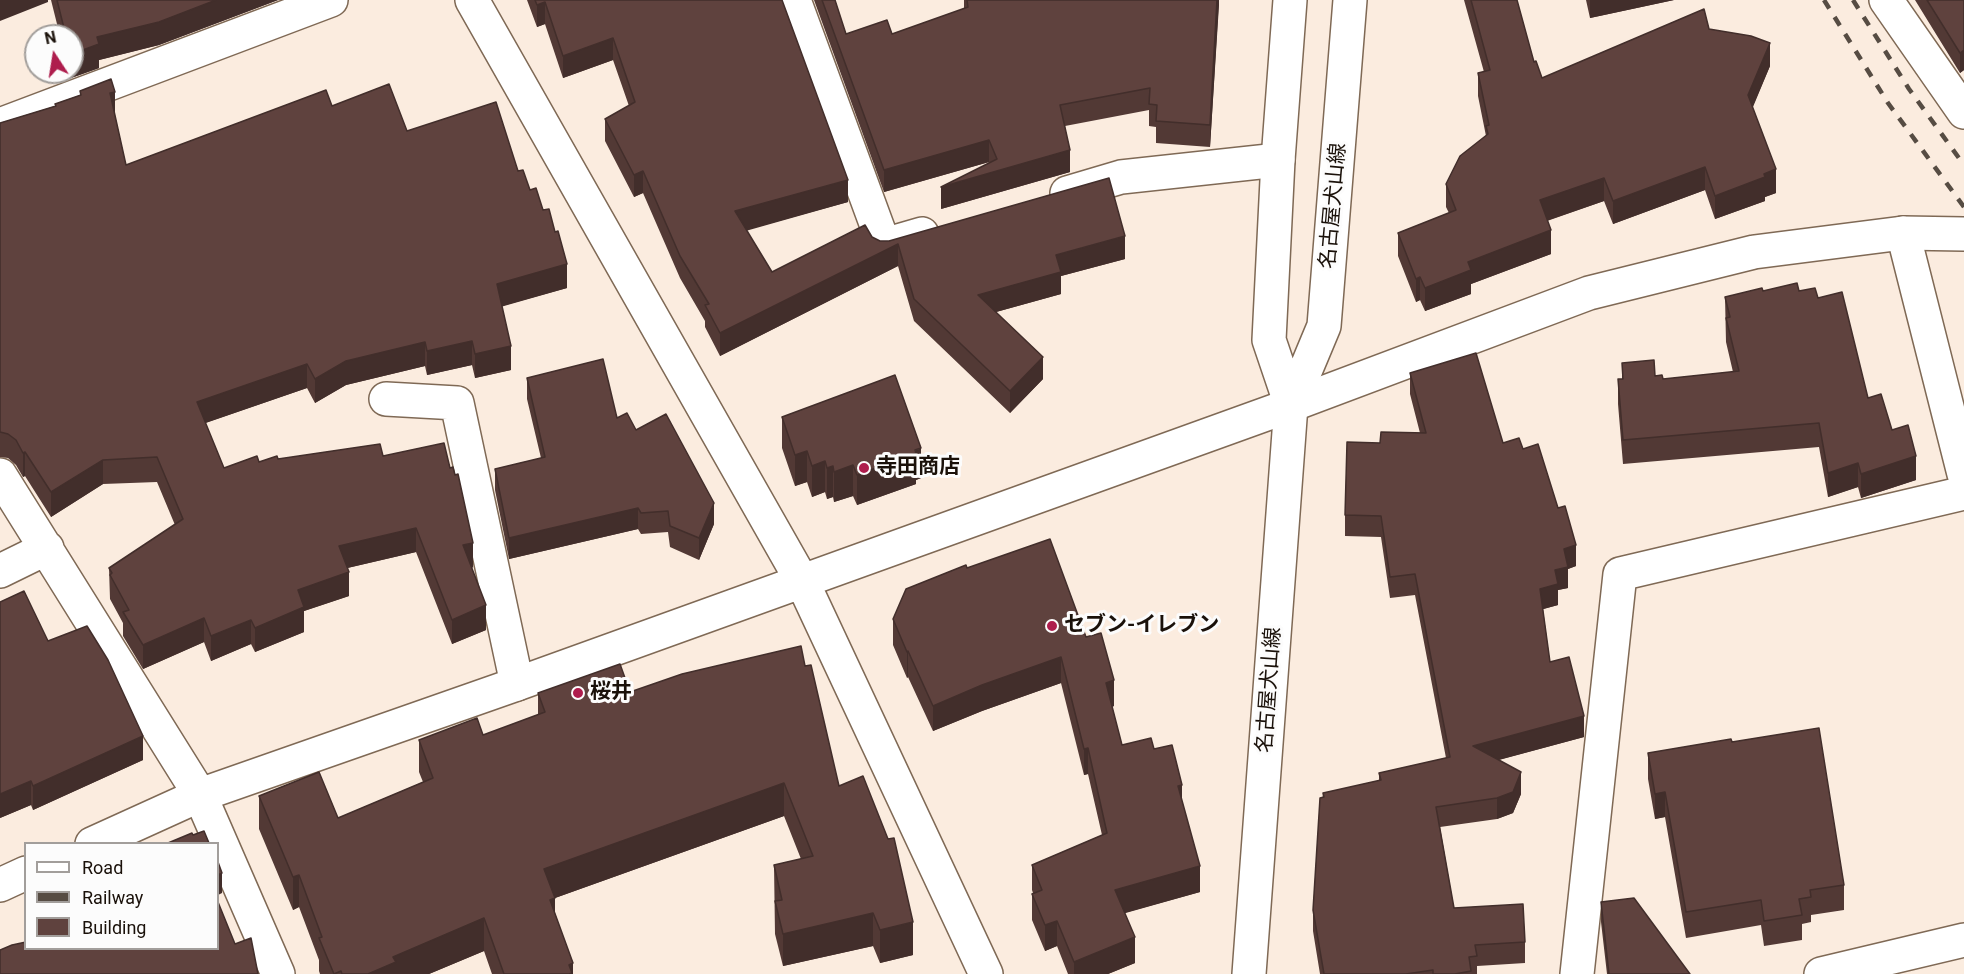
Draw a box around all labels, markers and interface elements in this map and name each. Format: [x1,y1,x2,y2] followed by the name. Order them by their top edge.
[24,24,84,84] north arrow
[43,27,58,48] text: N
[1316,142,1352,270] street label: 名古屋犬山線
[876,455,960,481] place label: 寺田商店
[857,461,871,475] marker: 寺田商店
[1064,613,1219,639] place label: セブン-イレブン
[1045,619,1059,633] marker: セブン-イレブン
[1253,626,1287,754] street label: 名古屋犬山線
[590,680,632,706] place label: 桜井
[571,686,585,700] marker: 桜井
[24,842,219,950] legend
[82,857,123,878] text: Road
[82,887,143,908] text: Railway
[82,917,146,938] text: Building

